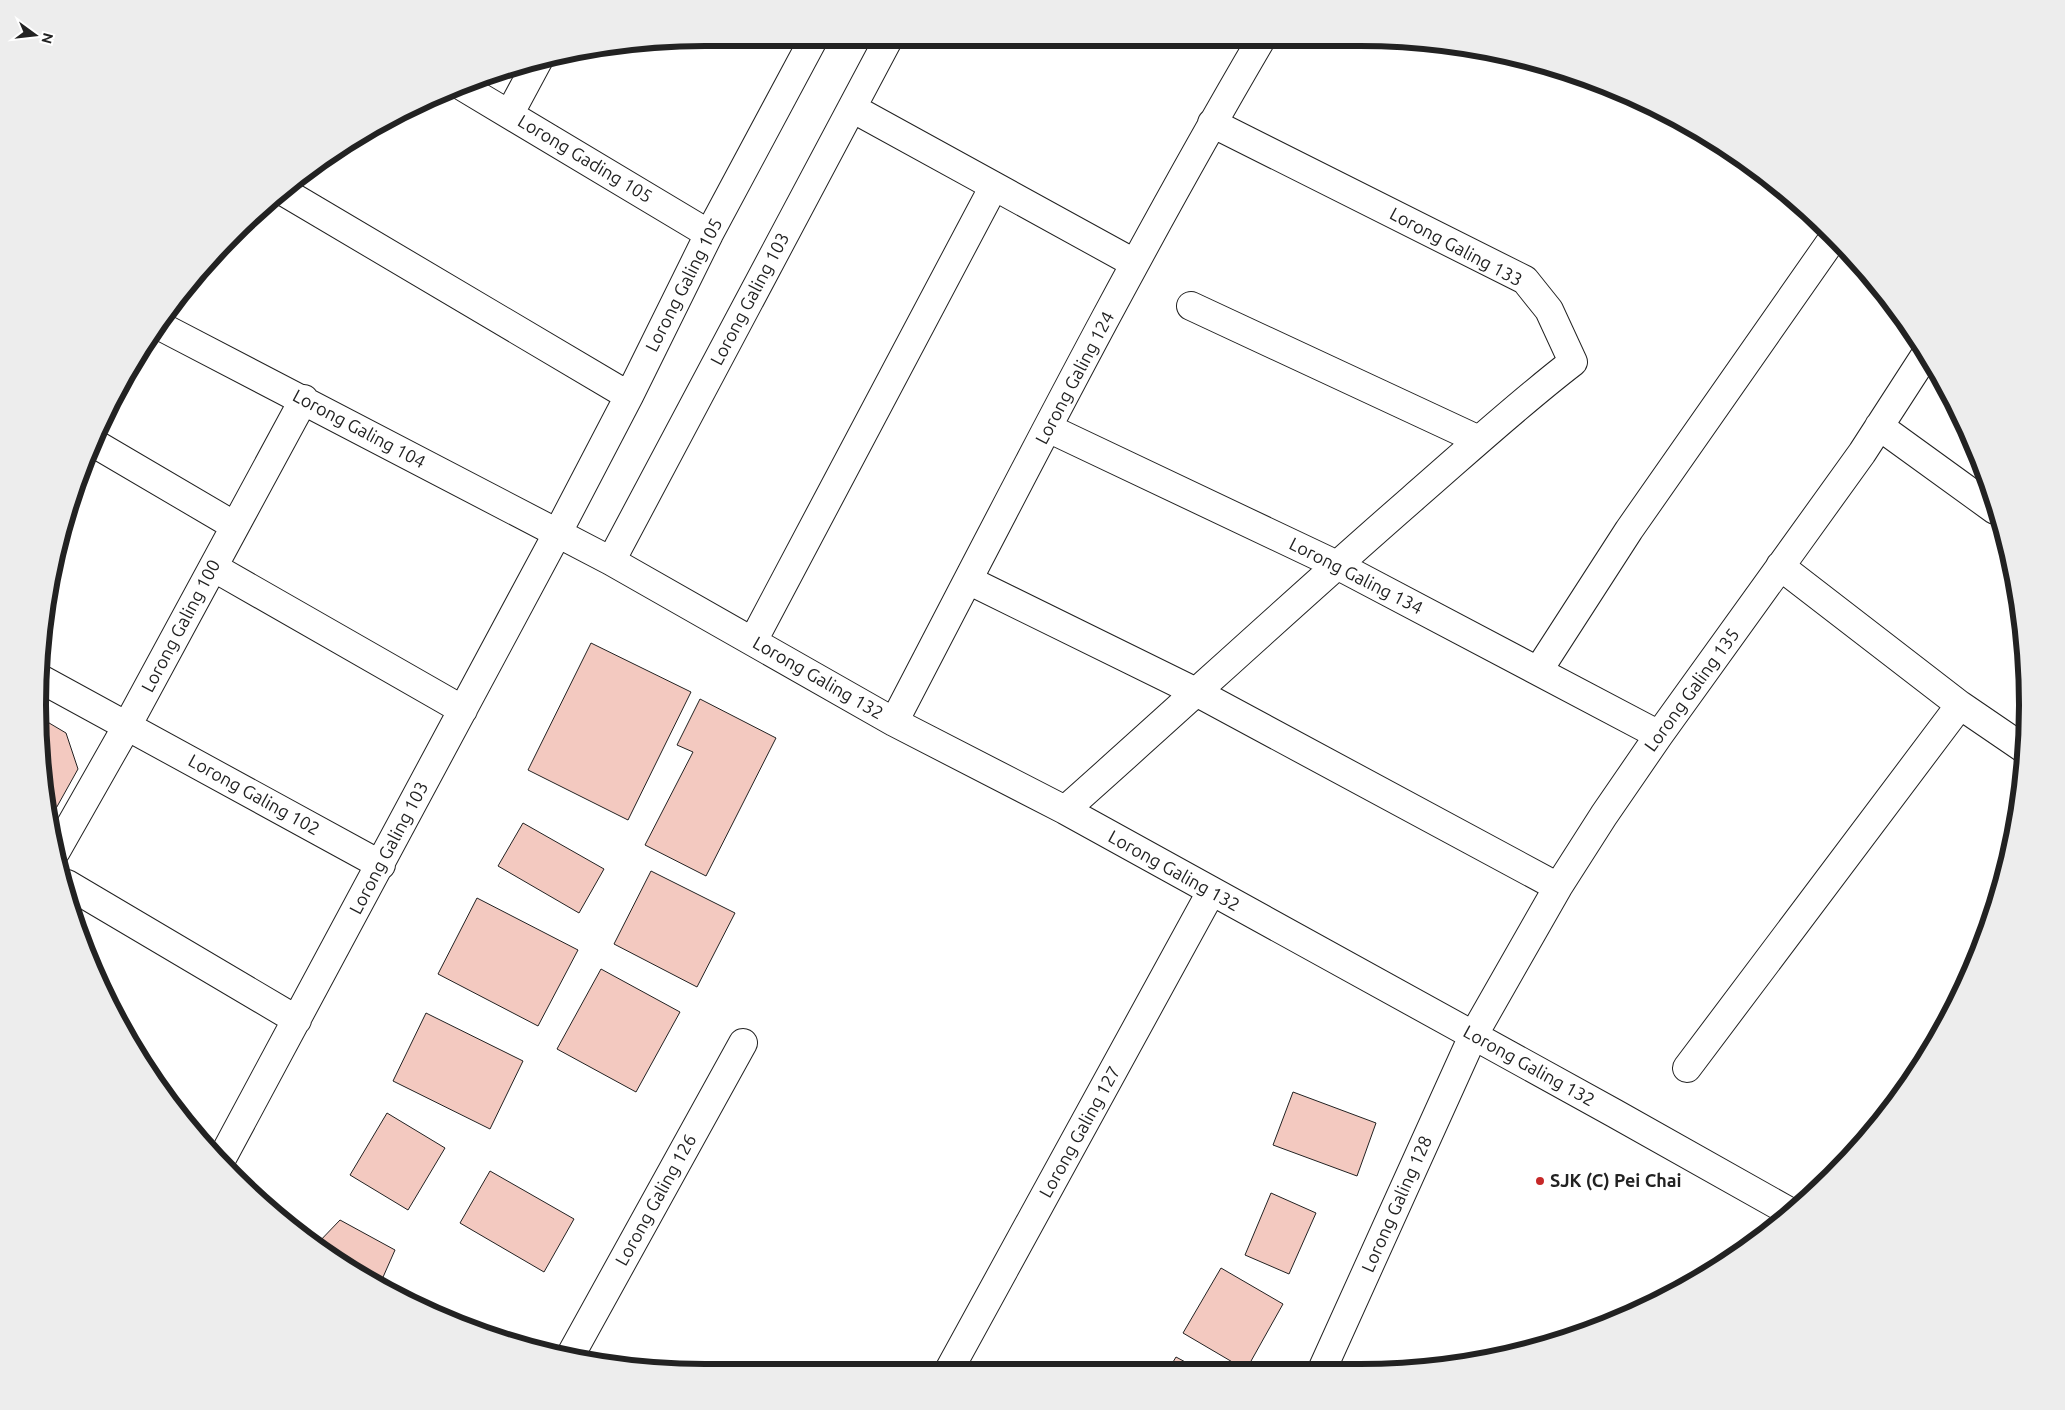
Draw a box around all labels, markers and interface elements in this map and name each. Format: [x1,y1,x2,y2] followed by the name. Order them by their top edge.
[10,10,60,60] north arrow
[38,31,57,45] text: N
[515,110,656,206] street label: Lorong Gading 105
[1387,203,1526,290] street label: Lorong Galing 133
[641,214,725,355] street label: Lorong Galing 105
[706,229,793,368] street label: Lorong Galing 103
[1031,308,1118,447] street label: Lorong Galing 124
[290,385,429,472] street label: Lorong Galing 104
[1286,533,1427,617] street label: Lorong Galing 134
[137,556,224,695] street label: Lorong Galing 100
[1640,624,1743,755] street label: Lorong Galing 135
[750,632,887,723] street label: Lorong Galing 132
[185,750,324,839] street label: Lorong Galing 102
[345,778,432,917] street label: Lorong Galing 103
[1105,826,1244,915] street label: Lorong Galing 132
[1460,1021,1599,1110] street label: Lorong Galing 132
[1035,1062,1124,1201] street label: Lorong Galing 127
[611,1130,700,1269] street label: Lorong Galing 126
[1357,1132,1435,1275] street label: Lorong Galing 128
[1550,1170,1681,1191] place label: SJK (C) Pei Chai
[1534,1175,1546,1187] marker: SJK (C) Pei Chai

